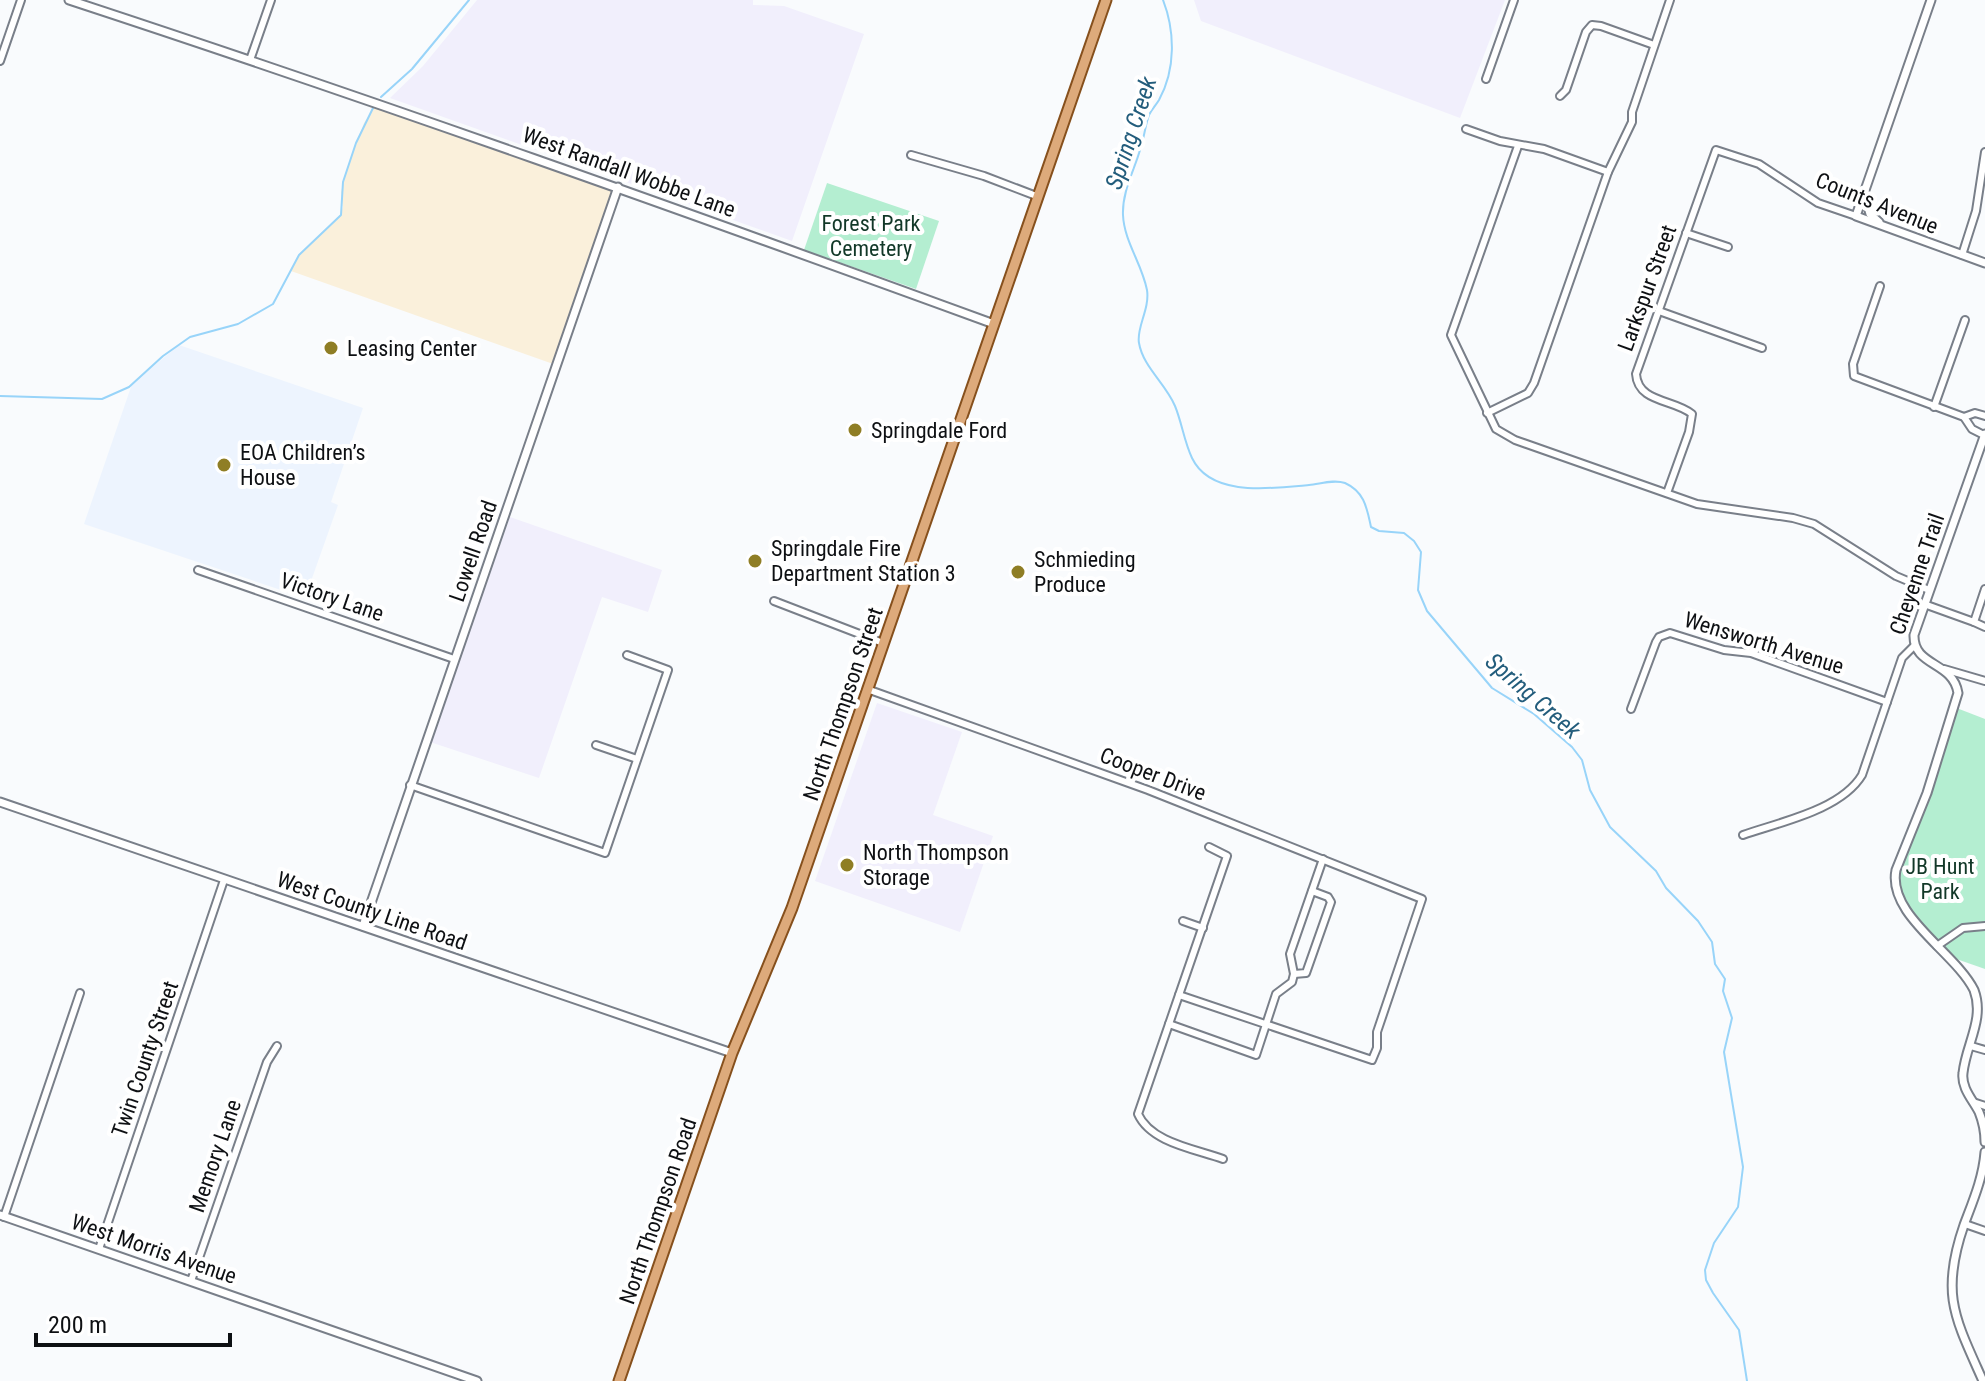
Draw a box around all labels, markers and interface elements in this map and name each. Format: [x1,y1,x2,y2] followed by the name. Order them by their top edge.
[1100,73,1162,193] water label: Spring Creek
[519,122,739,222] street label: West Randall Wobbe Lane
[1812,167,1942,239] street label: Counts Avenue
[821,211,921,261] park label: Forest Park Cemetery
[1613,221,1681,355] street label: Larkspur Street
[347,336,477,361] place label: Leasing Center
[322,339,340,357] marker: Leasing Center
[871,418,1007,443] place label: Springdale Ford
[846,421,864,439] marker: Springdale Ford
[240,440,366,490] place label: EOA Children’s House
[215,456,233,474] marker: EOA Children’s House
[444,497,502,605] street label: Lowell Road
[1885,510,1949,638] street label: Cheyenne Trail
[771,536,956,586] place label: Springdale Fire Department Station 3
[1034,547,1136,597] place label: Schmieding Produce
[746,552,764,570] marker: Springdale Fire Department Station 3
[1009,563,1027,581] marker: Schmieding Produce
[277,568,387,626] street label: Victory Lane
[798,604,888,804] street label: North Thompson Street
[1681,607,1847,679] street label: Wensworth Avenue
[1480,647,1587,745] water label: Spring Creek
[1097,742,1209,806] street label: Cooper Drive
[863,840,1009,890] place label: North Thompson Storage
[1905,854,1975,904] park label: JB Hunt Park
[838,856,856,874] marker: North Thompson Storage
[274,867,470,955] street label: West County Line Road
[107,978,183,1140] street label: Twin County Street
[184,1096,246,1216] street label: Memory Lane
[614,1115,702,1307] street label: North Thompson Road
[68,1209,240,1289] street label: West Morris Avenue
[36,1297,230,1347] scale bar
[48,1311,107,1339] text: 200 m

